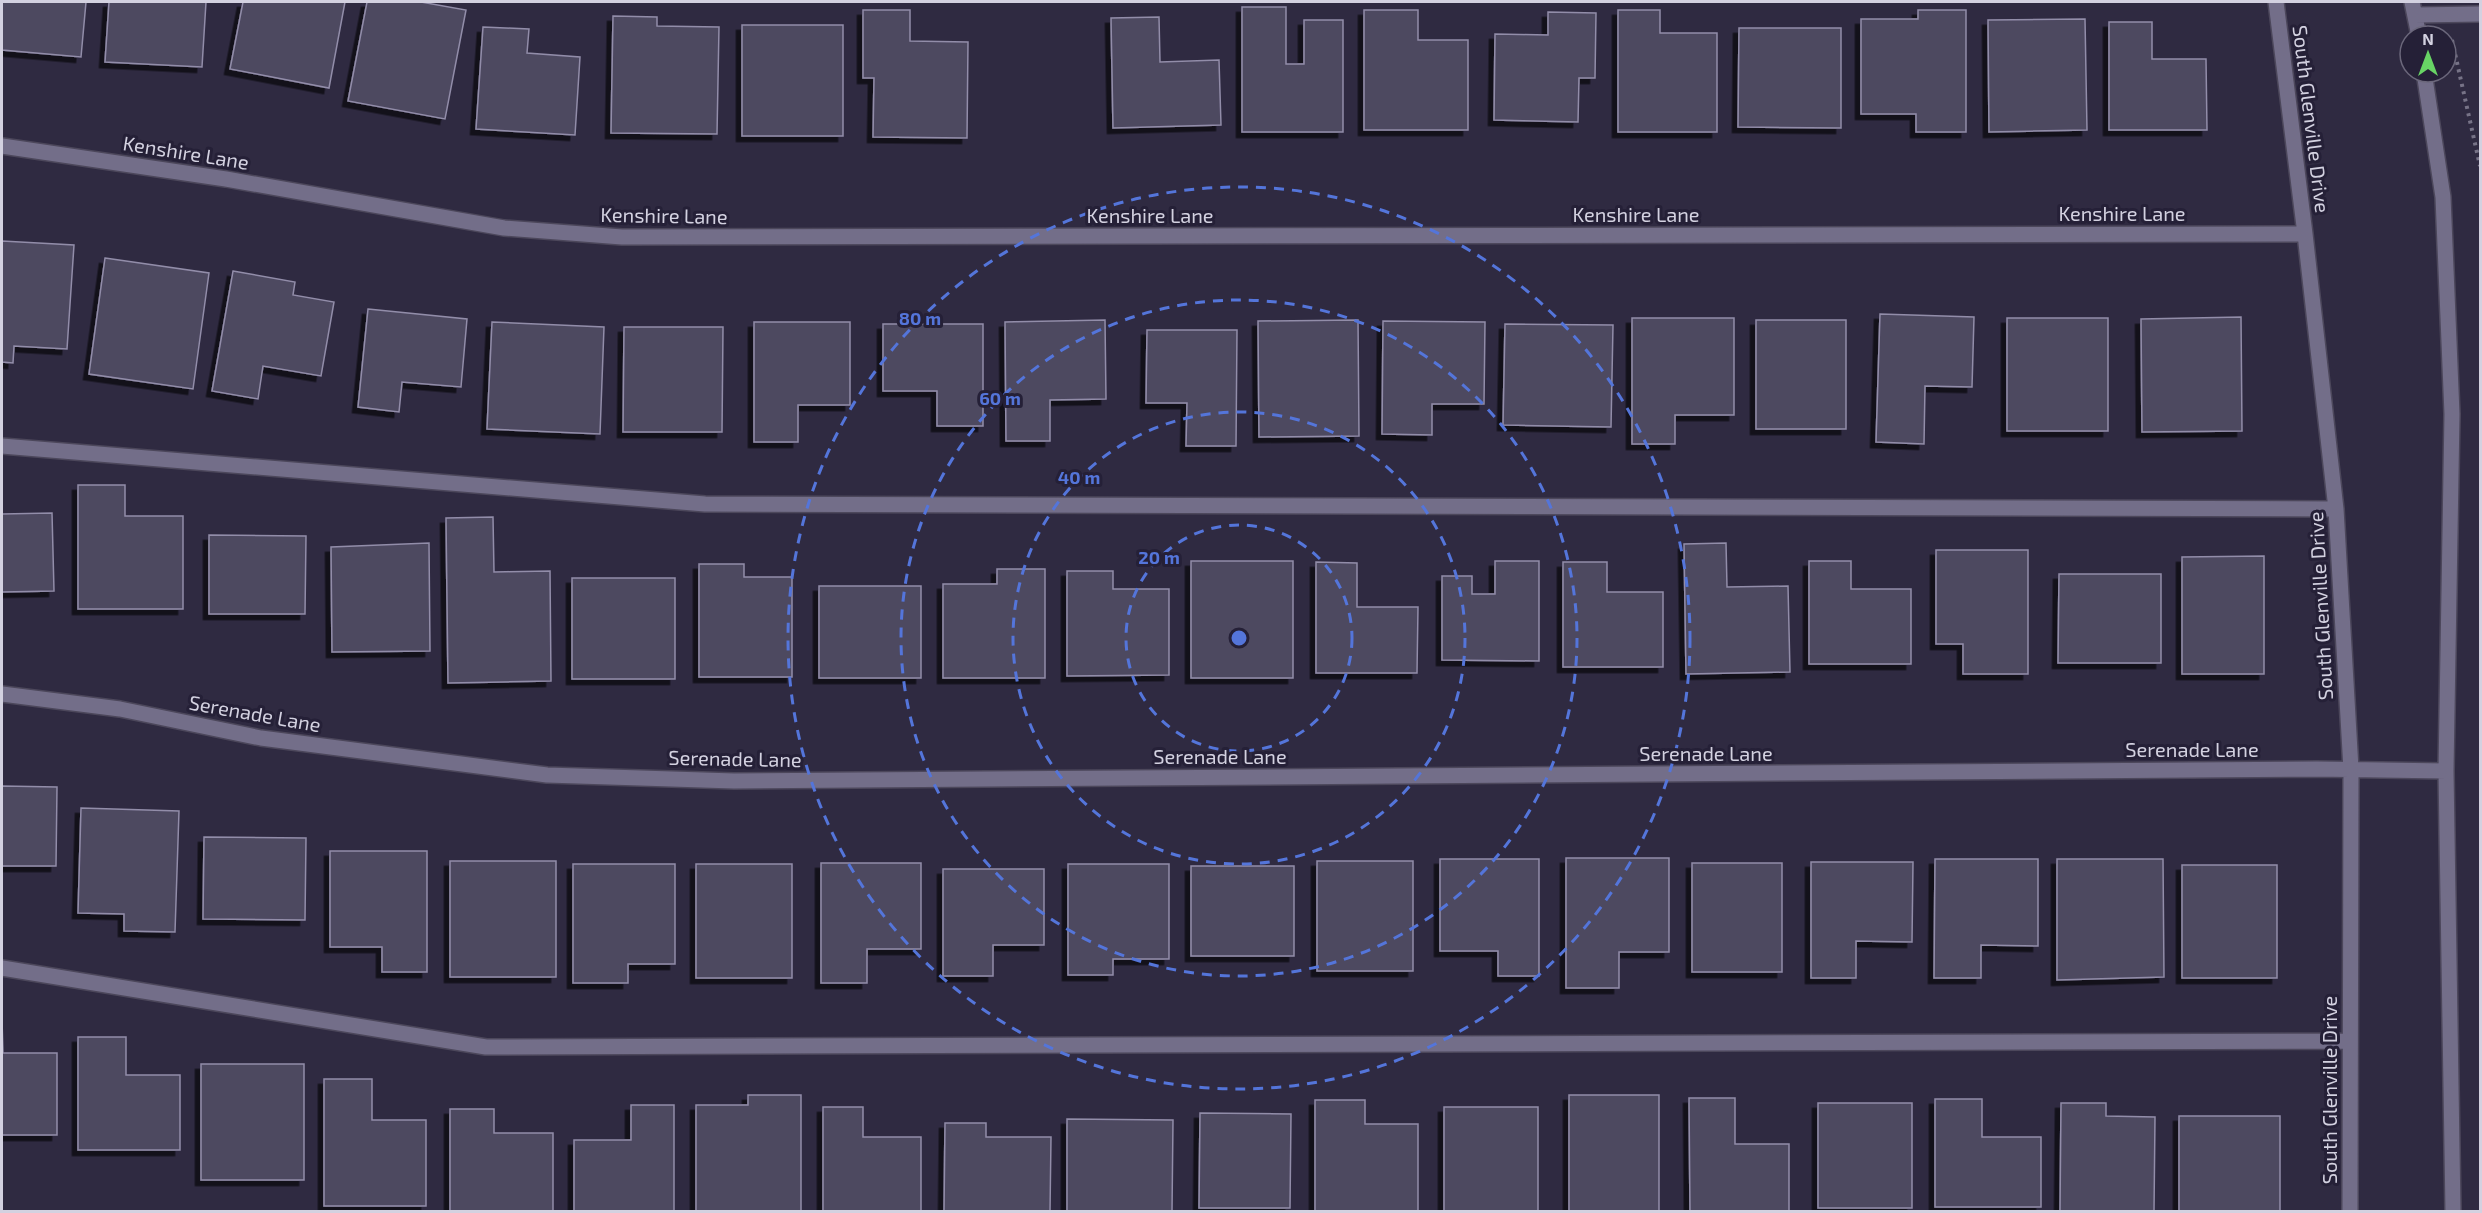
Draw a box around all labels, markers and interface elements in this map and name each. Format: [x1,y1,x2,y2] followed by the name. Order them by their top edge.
[2289,24,2335,214] street label: South Glenville Drive
[2398,24,2458,84] north arrow
[2422,29,2434,48] text: N
[121,130,251,174] street label: Kenshire Lane
[2058,201,2186,225] street label: Kenshire Lane
[600,202,728,228] street label: Kenshire Lane
[1572,202,1700,226] street label: Kenshire Lane
[1086,203,1214,227] street label: Kenshire Lane
[899,307,941,329] text: 80 m
[979,387,1021,409] text: 60 m
[1058,466,1100,488] text: 40 m
[2303,511,2337,701] street label: South Glenville Drive
[1138,546,1180,568] text: 20 m
[1229,628,1249,648] centre of rings
[187,690,323,736] street label: Serenade Lane
[2125,737,2259,761] street label: Serenade Lane
[1639,741,1773,765] street label: Serenade Lane
[1153,744,1287,768] street label: Serenade Lane
[668,745,802,771] street label: Serenade Lane
[2317,996,2341,1184] street label: South Glenville Drive

